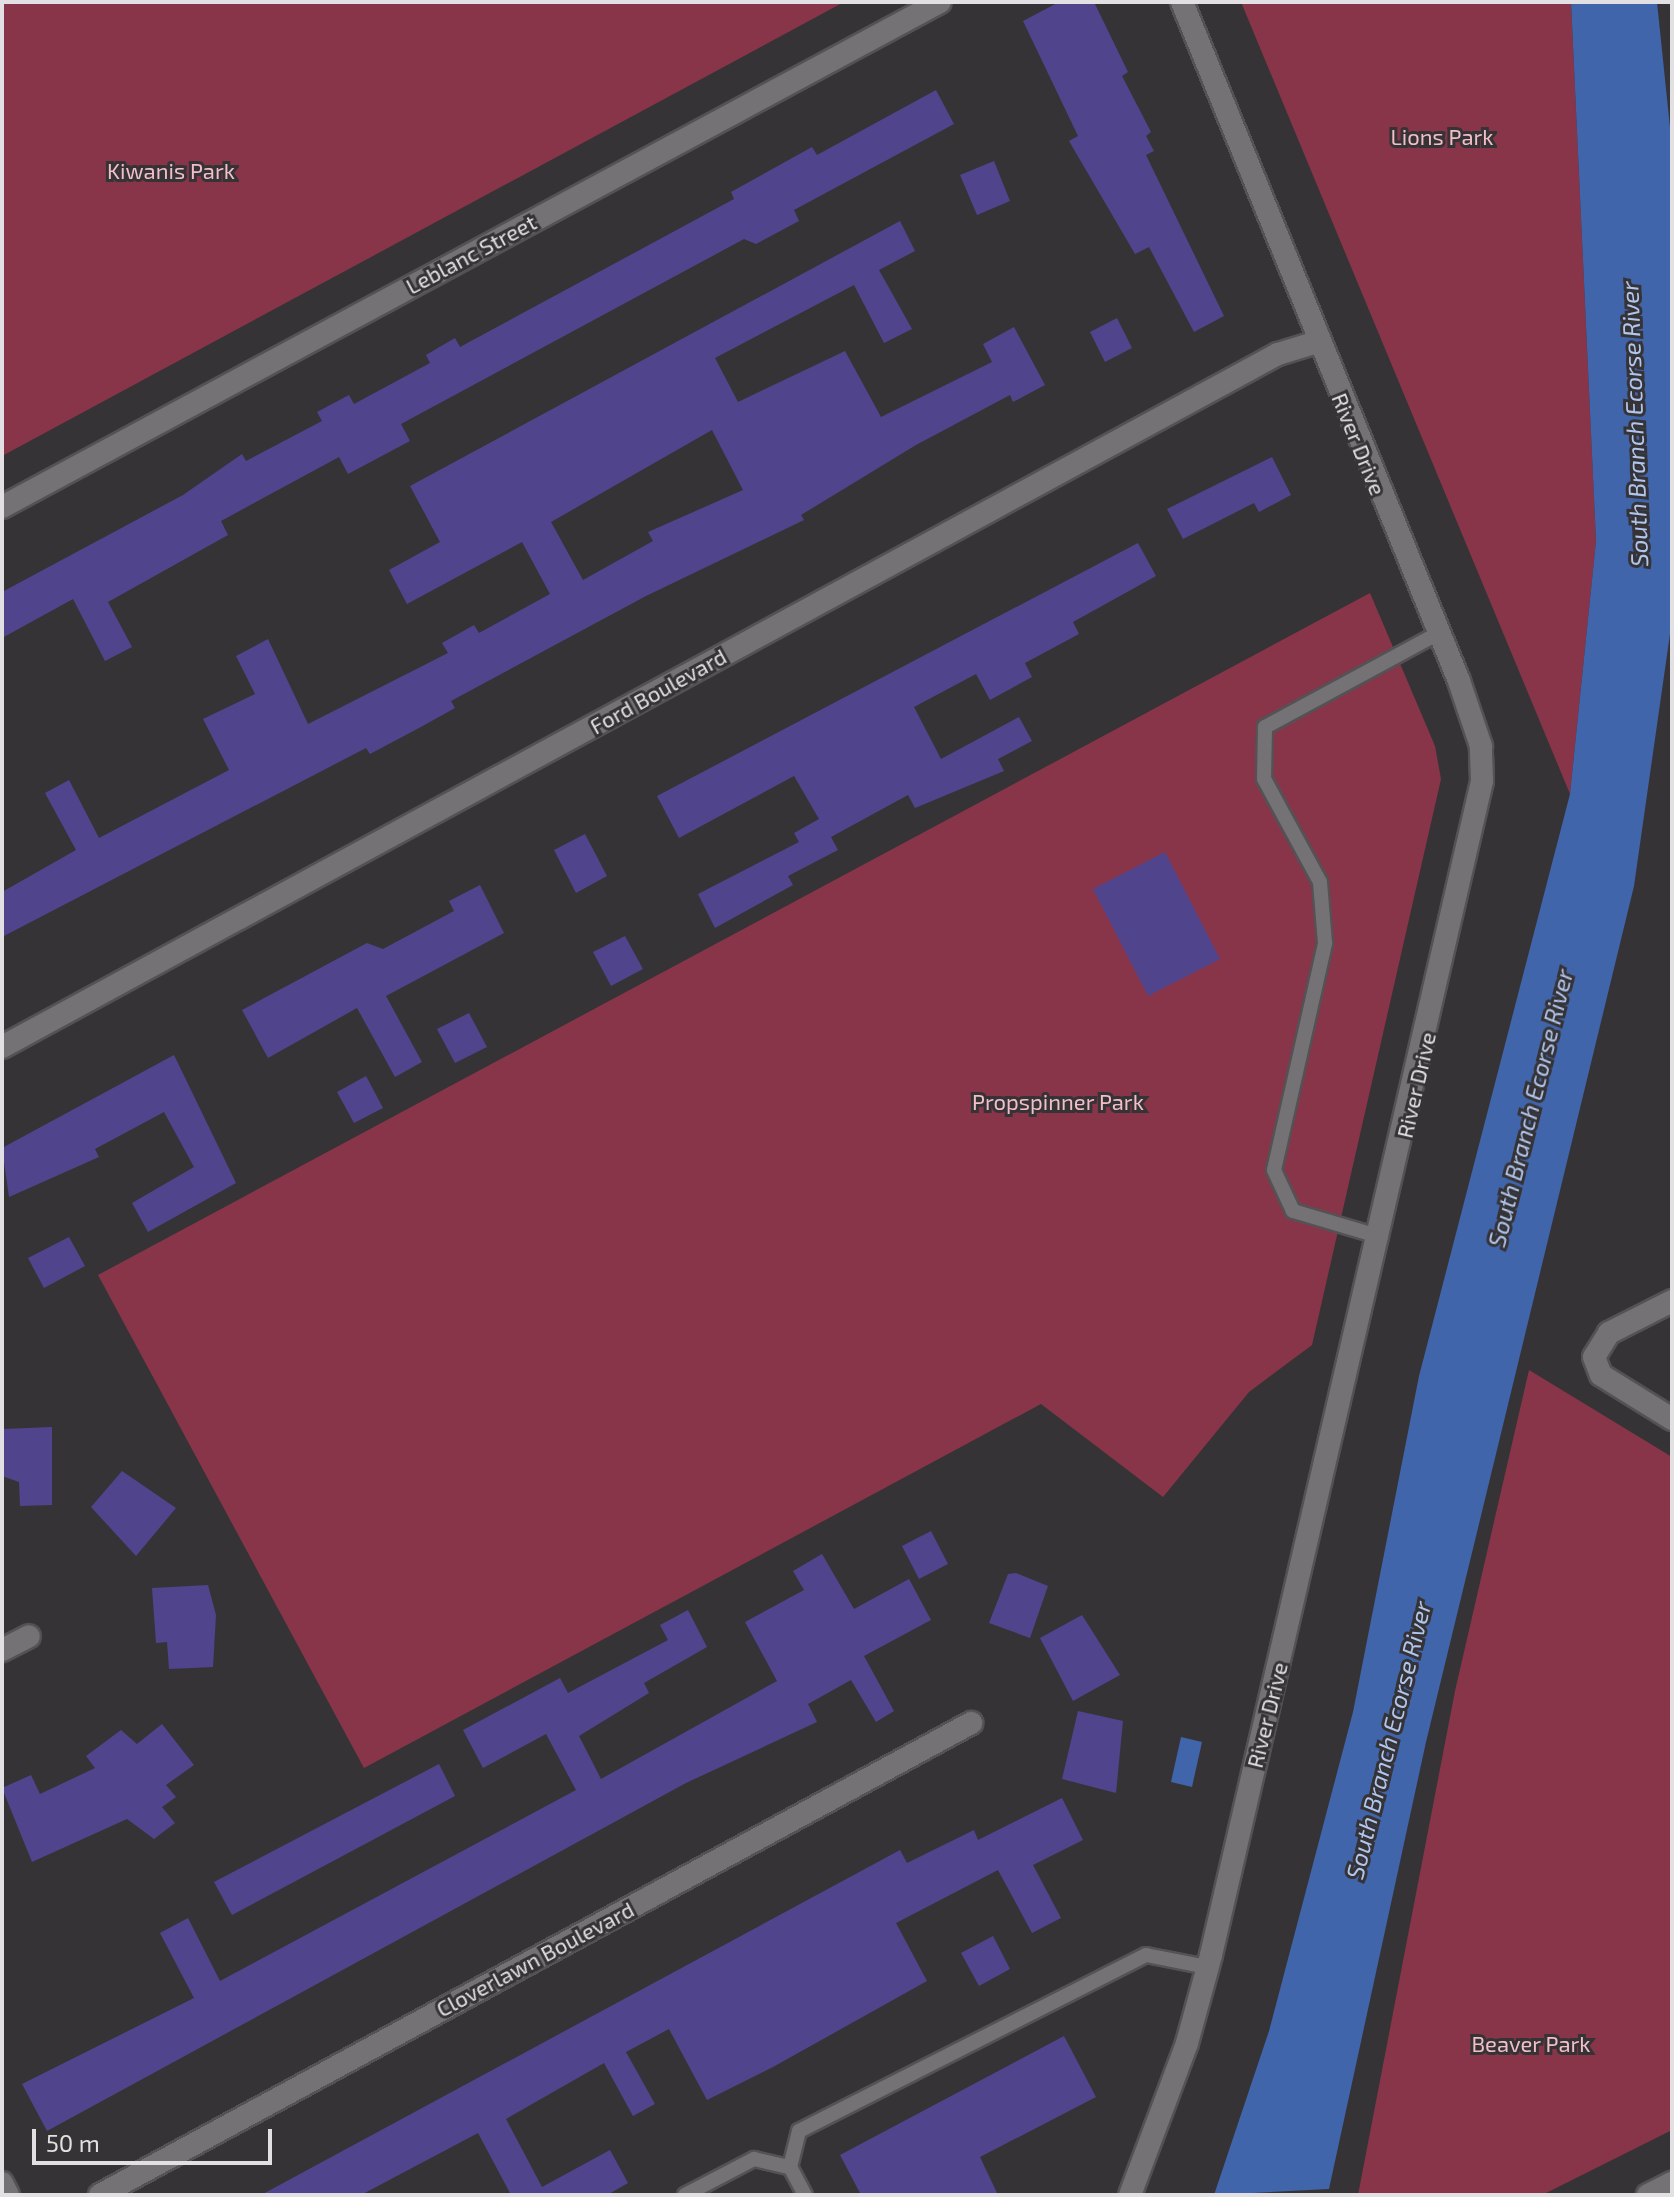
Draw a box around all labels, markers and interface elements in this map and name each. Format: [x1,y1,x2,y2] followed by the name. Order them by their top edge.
[1390,124,1494,150] park label: Lions Park
[107,158,235,184] park label: Kiwanis Park
[401,209,541,299] street label: Leblanc Street
[1615,281,1653,567] water label: South Branch Ecorse River
[1326,389,1392,499] street label: River Drive
[585,643,731,739] street label: Ford Boulevard
[1481,966,1579,1250] water label: South Branch Ecorse River
[1391,1029,1441,1141] street label: River Drive
[972,1089,1144,1115] park label: Propspinner Park
[1339,1598,1437,1882] water label: South Branch Ecorse River
[1241,1659,1293,1771] street label: River Drive
[432,1896,638,2022] street label: Cloverlawn Boulevard
[1471,2031,1591,2057] park label: Beaver Park
[36,2113,276,2163] scale bar
[46,2128,100,2157] text: 50 m

